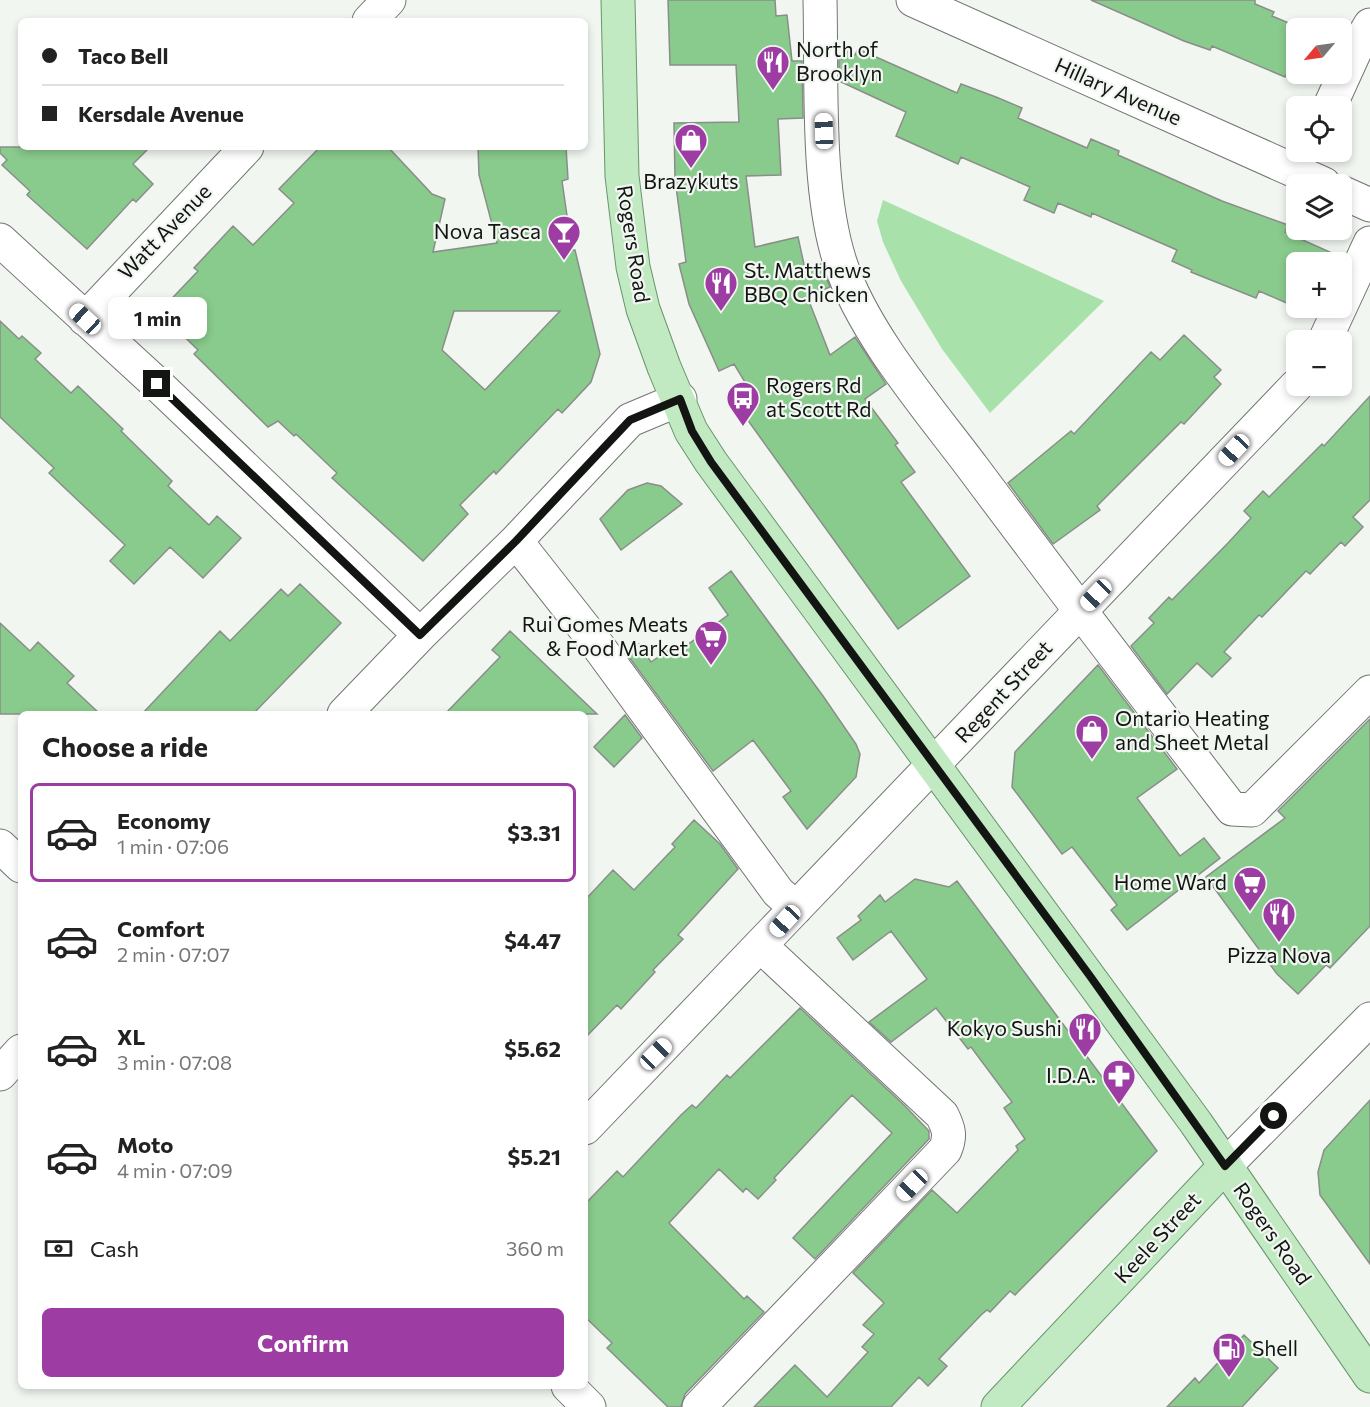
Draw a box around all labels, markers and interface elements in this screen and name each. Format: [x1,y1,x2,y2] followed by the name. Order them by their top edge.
[1286,18,1352,84] north arrow
[1286,18,1352,396] map controls
[796,36,882,85] place label: North of Brooklyn
[78,42,168,69] text: Taco Bell
[755,44,791,91] restaurant icon: North of Brooklyn
[1051,52,1186,130] street label: Hillary Avenue
[1286,96,1352,162] button: locate
[78,100,244,127] text: Kersdale Avenue
[814,113,834,149] car
[673,122,709,169] shop icon: Brazykuts
[643,168,739,193] place label: Brazykuts
[1286,174,1352,240] button: layers
[112,178,215,284] street label: Watt Avenue
[613,183,656,304] street label: Rogers Road
[546,214,582,261] bar icon: Nova Tasca
[434,218,541,243] place label: Nova Tasca
[1286,252,1352,318] button: +
[744,257,871,306] place label: St. Matthews BBQ Chicken
[703,265,739,312] restaurant icon: St. Matthews BBQ Chicken
[108,297,207,339] callout: 1 min
[66,300,104,338] car
[134,306,181,330] text: 1 min
[1286,330,1352,396] button: −
[143,370,170,397] route end
[766,372,871,421] place label: Rogers Rd at Scott Rd
[725,380,761,427] bus stop icon: Rogers Rd at Scott Rd
[1215,431,1253,469] car
[1077,576,1115,614] car
[522,611,688,660] place label: Rui Gomes Meats & Food Market
[693,619,729,666] supermarket icon: Rui Gomes Meats & Food Market
[949,635,1057,747] street label: Regent Street
[1115,705,1269,754] place label: Ontario Heating and Sheet Metal
[1074,713,1110,760] shop icon: Ontario Heating and Sheet Metal
[42,730,208,763] text: Choose a ride
[45,806,99,860] icon: car
[117,807,211,834] text: Economy
[507,819,561,846] text: $3.31
[117,834,229,858] text: 1 min · 07:06
[1232,865,1268,912] supermarket icon: Home Ward
[1114,869,1227,894] place label: Home Ward
[1261,896,1297,943] restaurant icon: Pizza Nova
[766,902,804,940] car
[45,914,99,968] icon: car
[117,915,205,942] text: Comfort
[504,927,561,954] text: $4.47
[117,942,230,966] text: 2 min · 07:07
[1227,942,1331,967] place label: Pizza Nova
[1067,1011,1103,1058] restaurant icon: Kokyo Sushi
[947,1015,1062,1040] place label: Kokyo Sushi
[45,1022,99,1076] icon: car
[117,1023,145,1050] text: XL
[504,1035,561,1062] text: $5.62
[637,1035,675,1073] car
[117,1050,232,1074] text: 3 min · 07:08
[1101,1058,1137,1105] pharmacy icon: I.D.A.
[1046,1062,1096,1087] place label: I.D.A.
[1260,1102,1287,1129] route start
[45,1130,99,1184] icon: car
[117,1131,173,1158] text: Moto
[508,1143,561,1170] text: $5.21
[117,1158,233,1182] text: 4 min · 07:09
[893,1166,931,1204] car
[1229,1177,1318,1289] street label: Rogers Road
[1108,1186,1205,1288] street label: Keele Street
[42,1232,75,1265] icon: cash
[90,1235,139,1262] text: Cash
[506,1236,564,1260] text: 360 m
[42,1308,564,1377] button: Confirm
[1211,1331,1247,1378] fuel station icon: Shell
[1252,1335,1298,1360] place label: Shell

